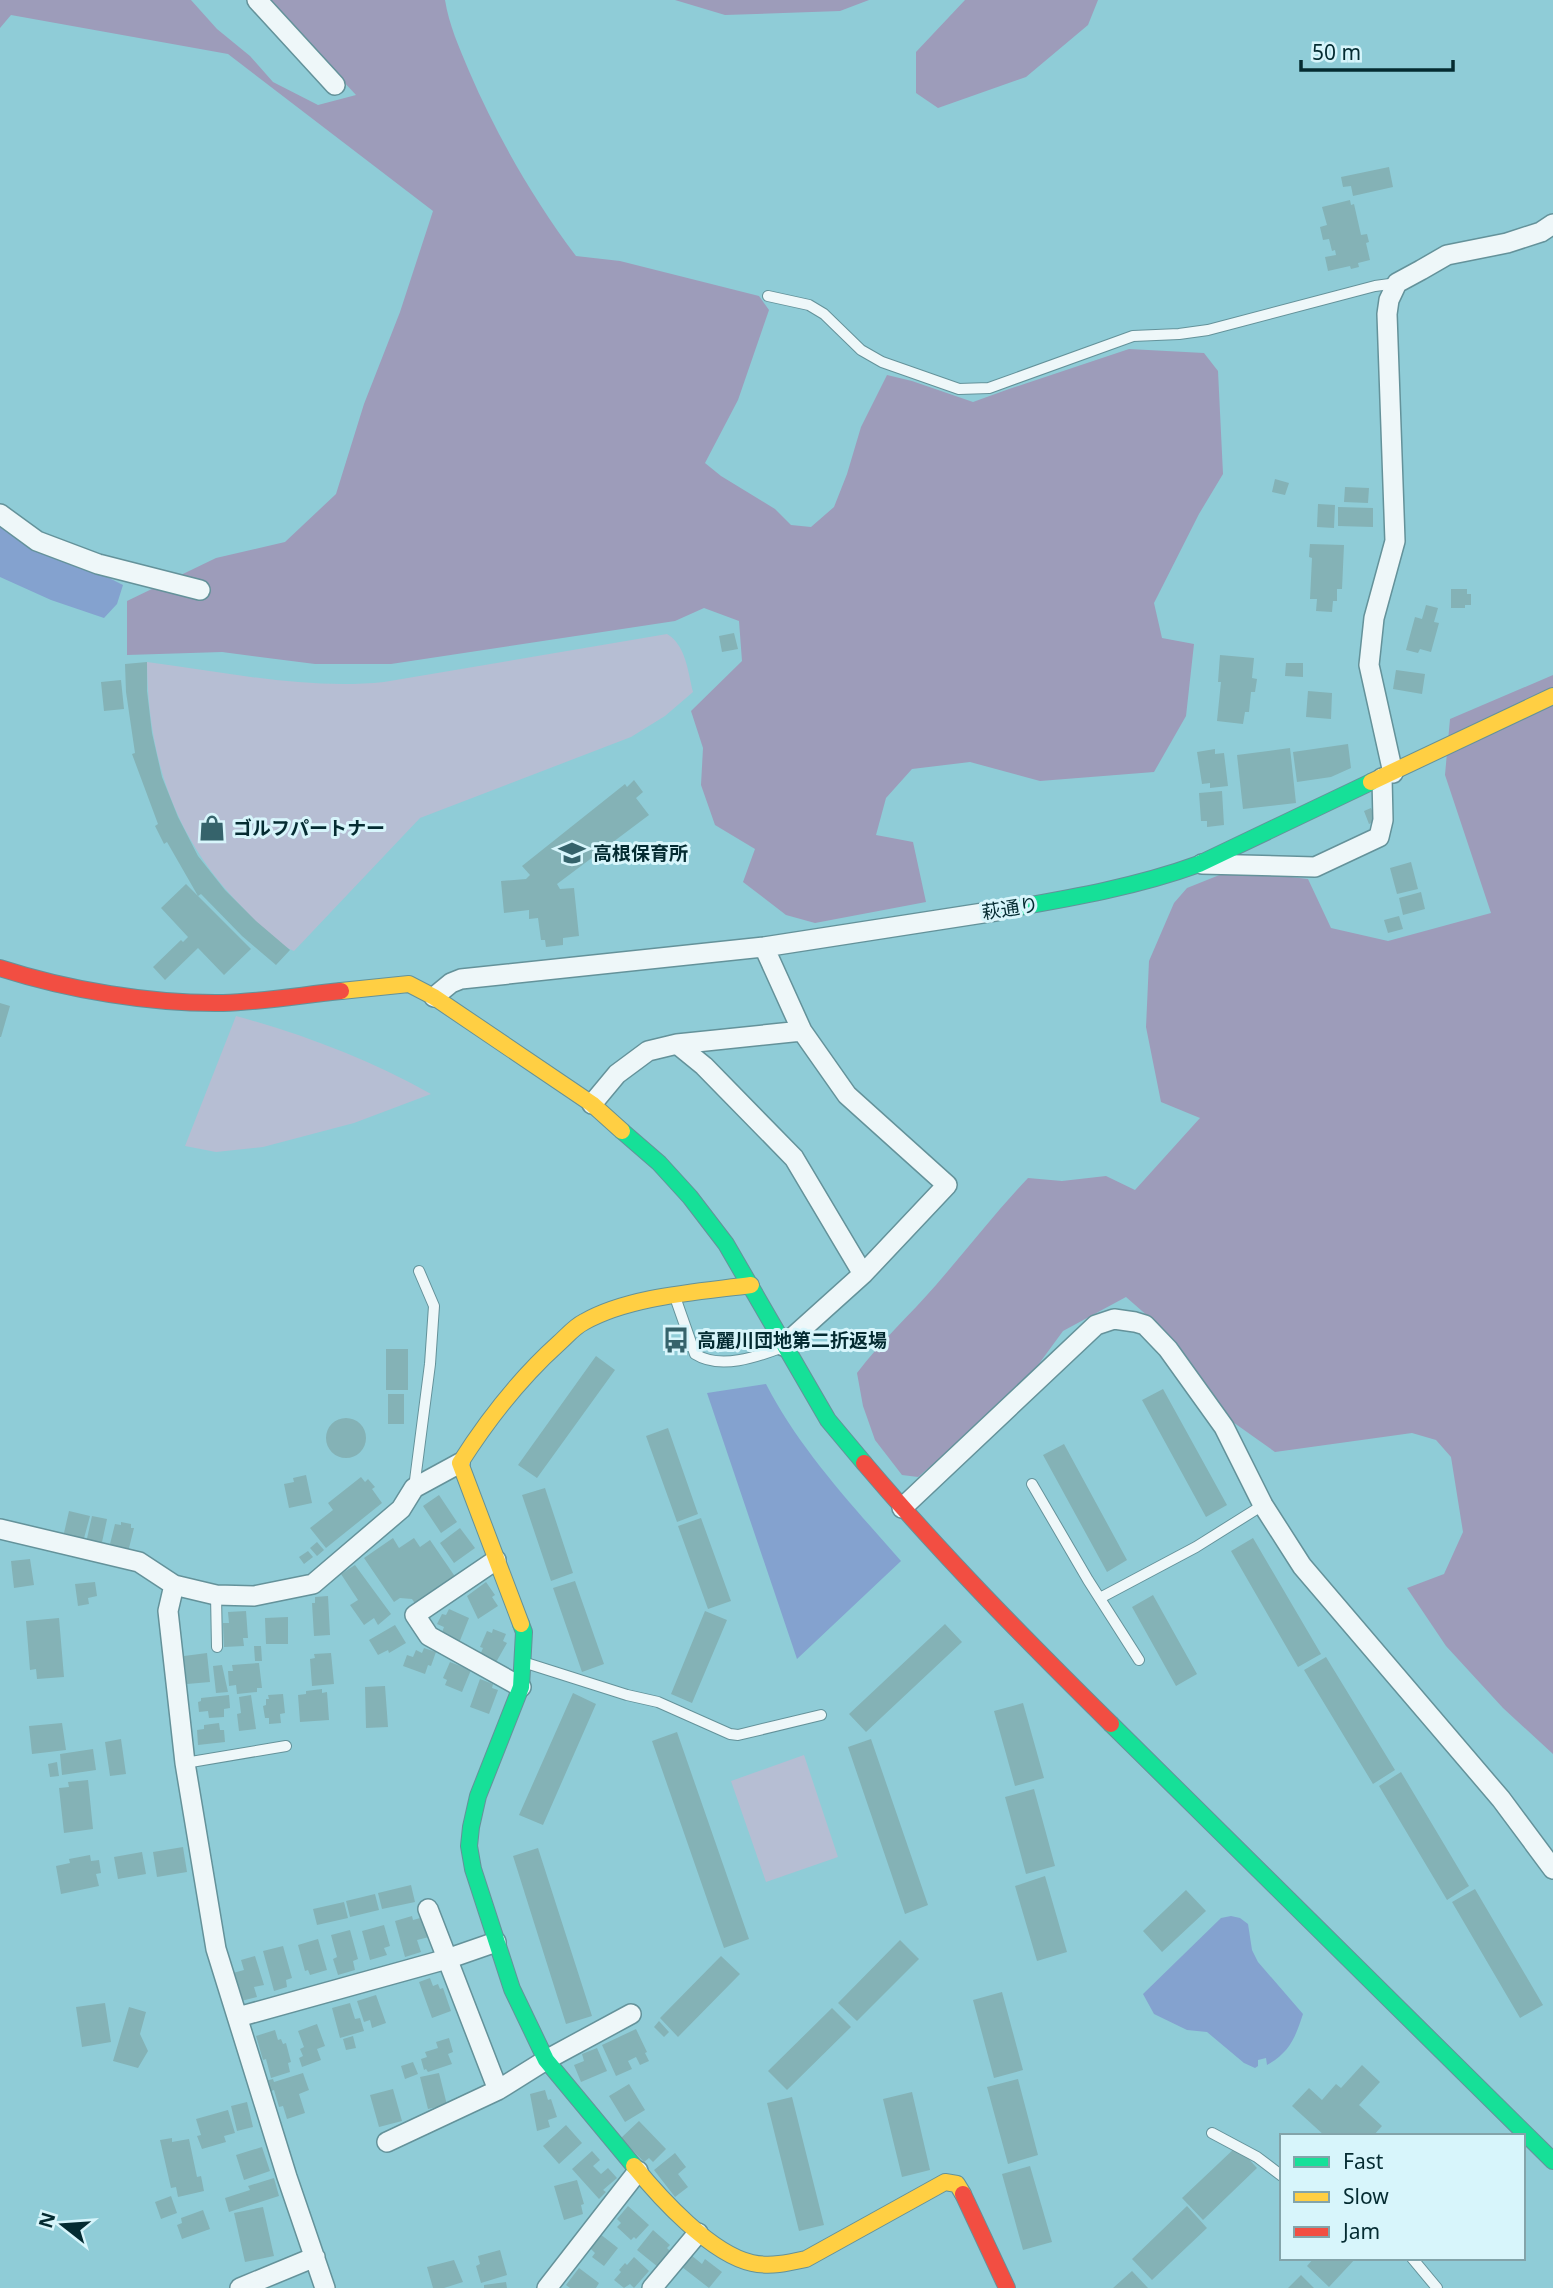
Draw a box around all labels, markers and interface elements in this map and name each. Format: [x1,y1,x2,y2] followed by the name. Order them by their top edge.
[1301,28,1453,72] scale bar
[1312,38,1361,66] text: 50 m
[197,813,227,843] shop icon: ゴルフパートナー
[233,815,385,841] place label: ゴルフパートナー
[557,838,587,868] school or university icon: 高根保育所
[593,840,688,866] place label: 高根保育所
[980,891,1040,925] street label: 萩通り
[661,1325,691,1355] bus stop icon: 高麗川団地第二折返場
[697,1327,887,1353] place label: 高麗川団地第二折返場
[1280,2134,1525,2260] legend
[1343,2147,1384,2175] text: Fast
[1343,2182,1389,2210] text: Slow
[28,2190,98,2260] north arrow
[32,2209,61,2231] text: N
[1341,2217,1380,2245] text: Jam

